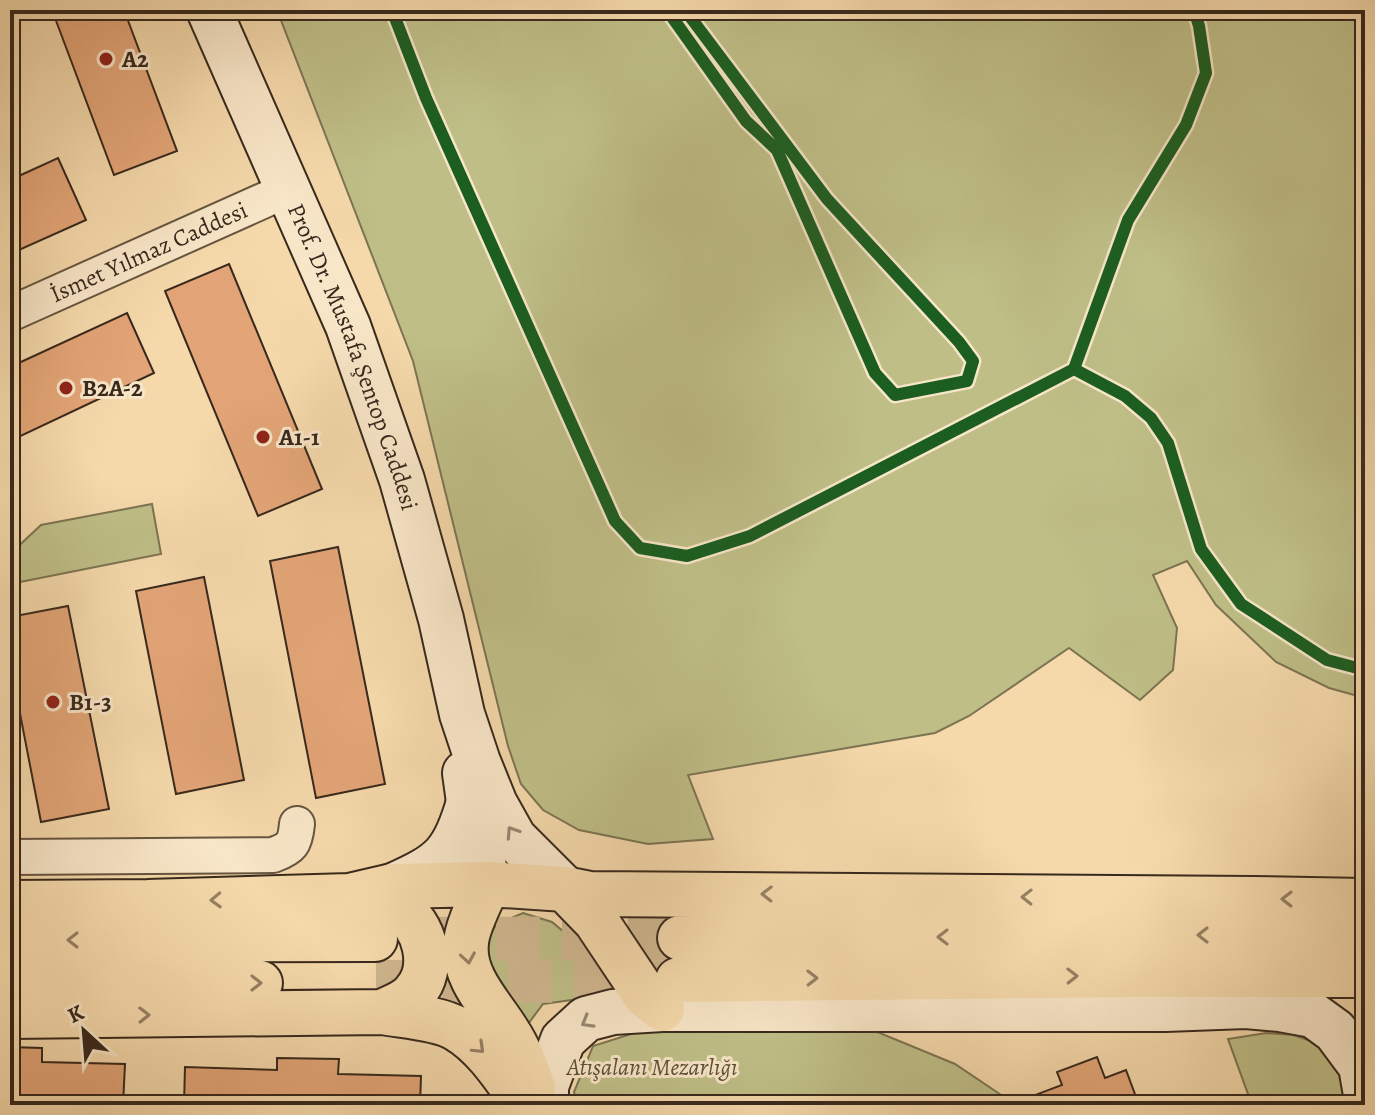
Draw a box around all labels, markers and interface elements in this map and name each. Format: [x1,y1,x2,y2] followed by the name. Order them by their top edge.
[121,43,149,75] place label: A2
[97,50,115,68] marker: A2
[45,194,252,310] street label: İsmet Yılmaz Caddesi
[280,198,426,514] street label: Prof. Dr. Mustafa Şentop Caddesi
[82,372,143,404] place label: B2A-2
[57,379,75,397] marker: B2A-2
[278,421,320,453] place label: A1-1
[254,428,272,446] marker: A1-1
[69,686,111,718] place label: B1-3
[44,693,62,711] marker: B1-3
[506,826,521,841] one-way arrow
[760,885,773,903] one-way arrow
[1020,888,1033,906] one-way arrow
[1280,891,1293,908] one-way arrow
[209,892,222,909] one-way arrow
[1196,927,1209,944] one-way arrow
[936,928,949,946] one-way arrow
[66,931,79,949] one-way arrow
[459,951,476,964] one-way arrow
[1066,967,1079,985] one-way arrow
[806,970,819,987] one-way arrow
[250,974,263,992] one-way arrow
[44,991,124,1071] north arrow
[63,997,89,1031] text: K
[138,1006,151,1024] one-way arrow
[581,1013,595,1028] one-way arrow
[470,1039,484,1054] one-way arrow
[565,1051,737,1083] park label: Atışalanı Mezarlığı

